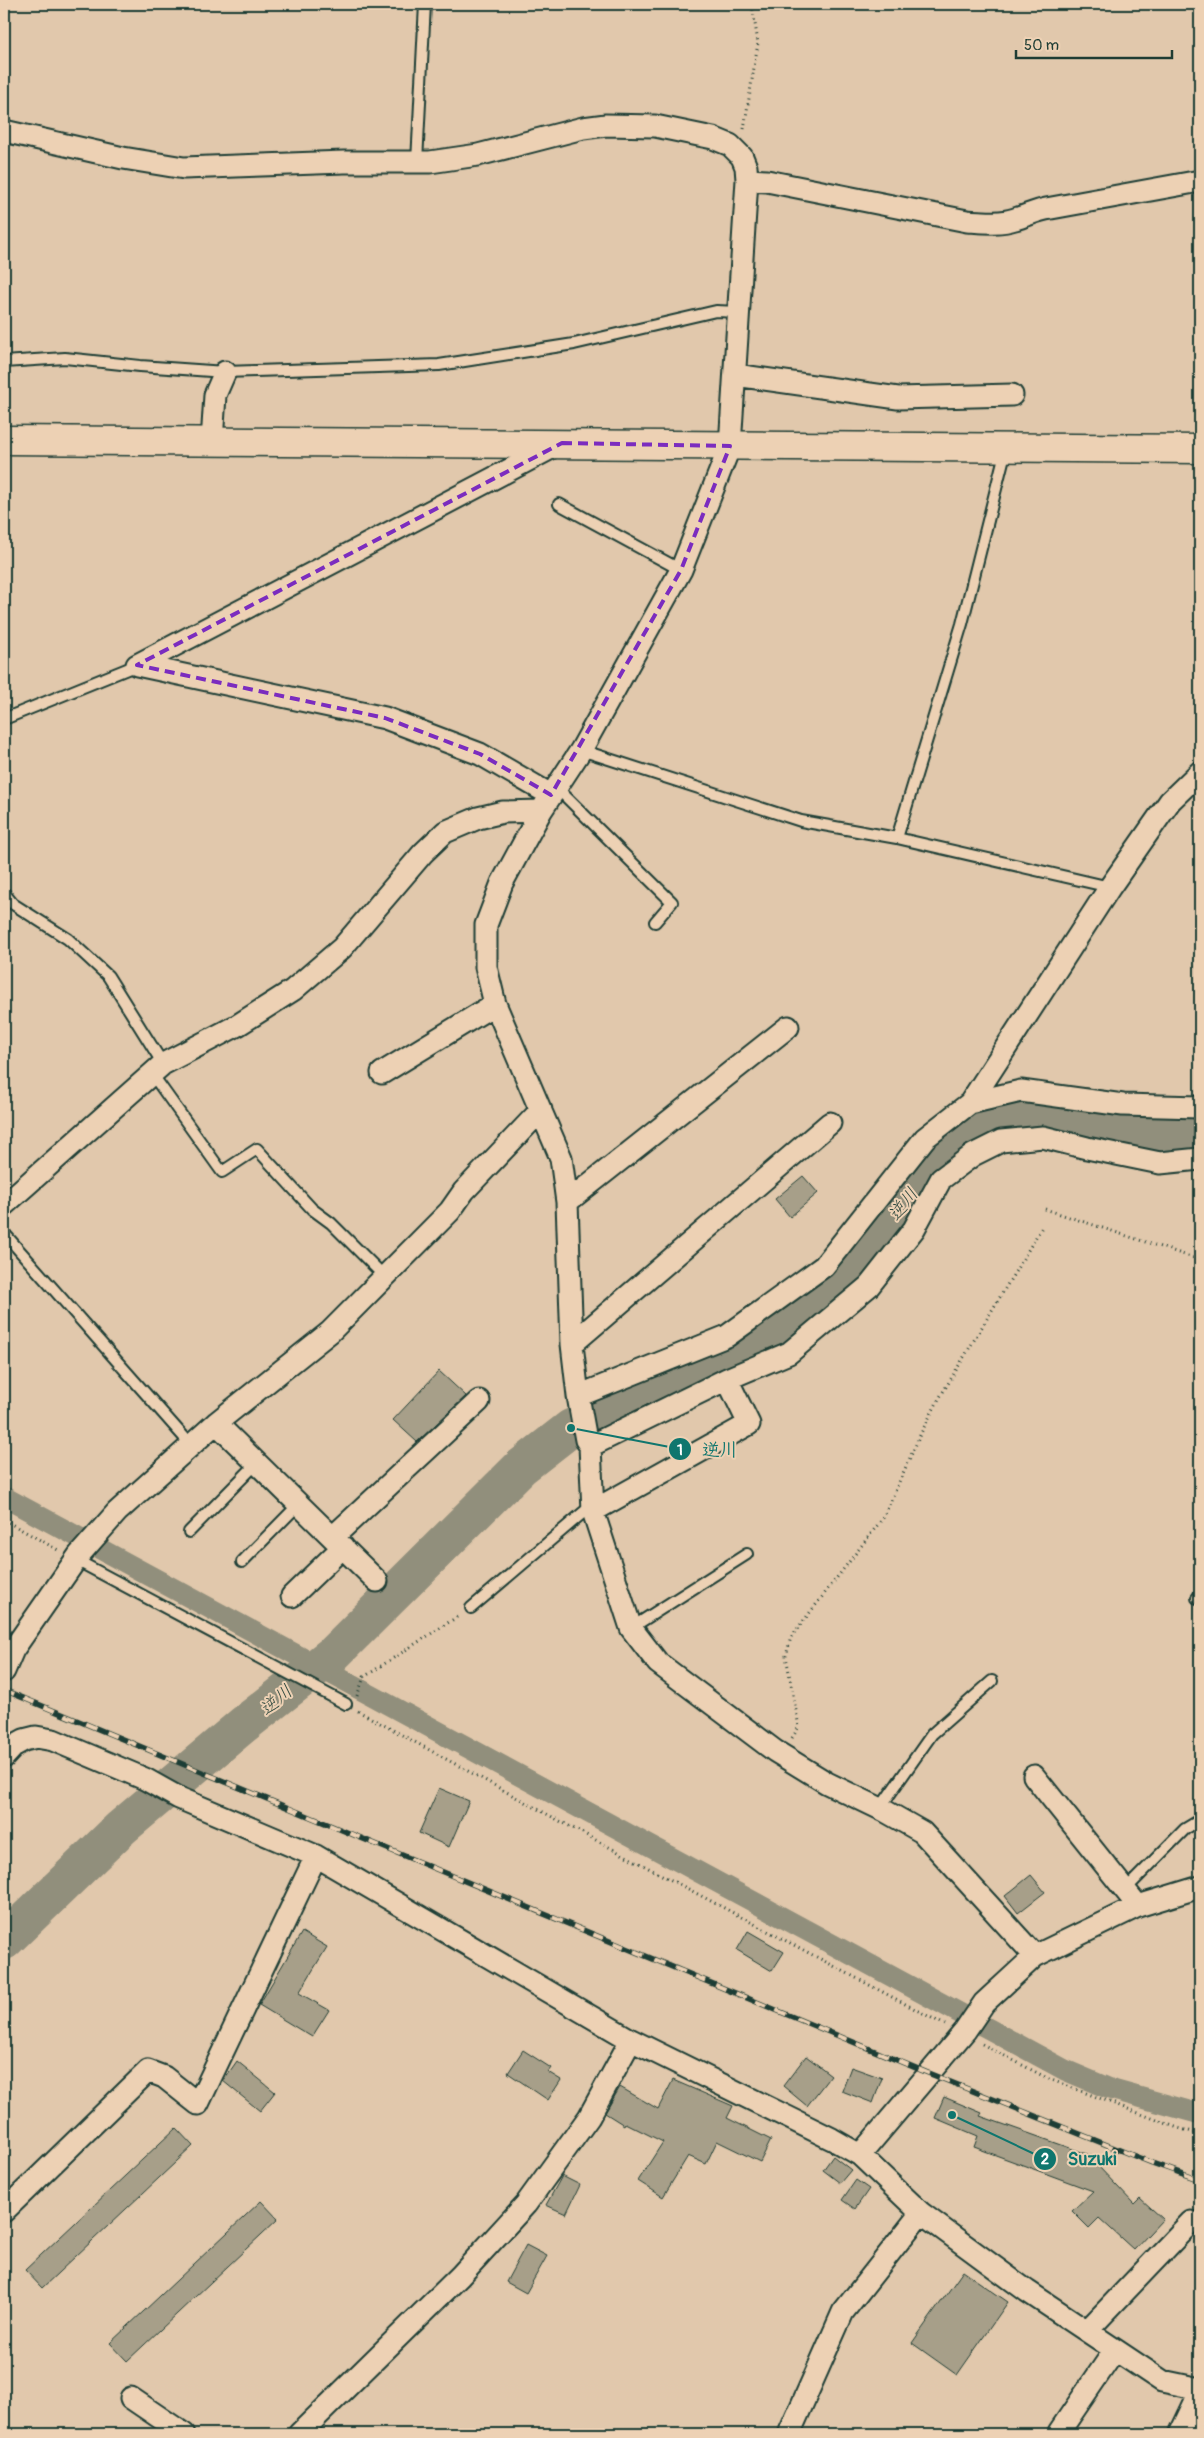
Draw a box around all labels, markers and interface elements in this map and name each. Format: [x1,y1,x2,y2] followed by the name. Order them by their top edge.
[1016,28,1173,60] scale bar
[1024,36,1059,55] text: 50 m
[883,1183,924,1226] water label: 逆川
[667,1433,748,1466] callout: 逆川
[702,1439,738,1462] text: 逆川
[677,1441,683,1460] text: 1
[255,1680,298,1721] water label: 逆川
[1032,2142,1126,2175] callout: Suzuki
[1068,2148,1116,2171] text: Suzuki
[1041,2150,1049,2169] text: 2

